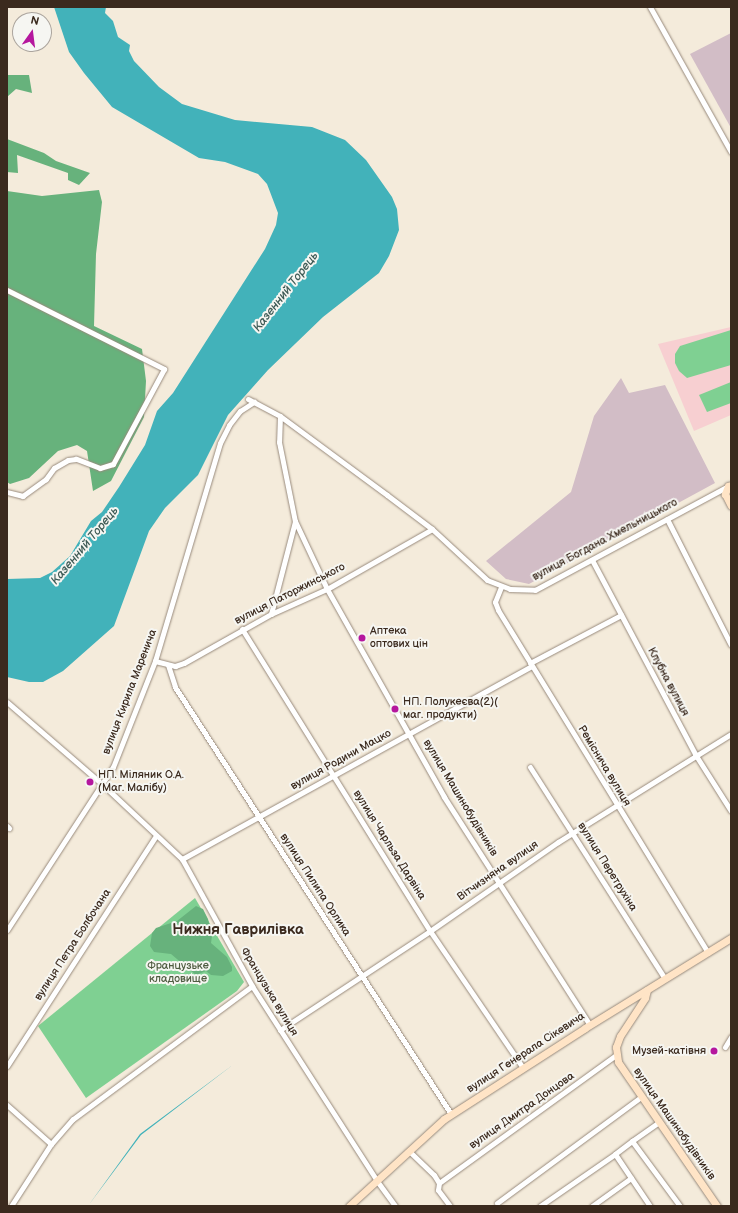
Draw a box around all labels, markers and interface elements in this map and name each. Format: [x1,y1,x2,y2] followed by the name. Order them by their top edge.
[12,12,52,52] north arrow
[29,14,40,28] text: N
[250,249,322,335] water label: Казенний Торець
[530,496,680,584] street label: вулиця Богдана Хмельницького
[48,504,122,588] water label: Казенний Торець
[233,560,347,628] street label: вулиця Паторжинського
[370,625,428,651] place label: Аптека оптових цін
[100,628,160,756] street label: вулиця Кирила Маренича
[357,633,367,643] marker: Аптека оптових цін
[644,645,692,719] street label: Клубна вулиця
[403,696,498,722] place label: НП. Полукеєва(2)( маг. продукти)
[390,704,400,714] marker: НП. Полукеєва(2)( маг. продукти)
[575,723,633,809] street label: Реміснича вулиця
[288,727,394,793] street label: вулиця Родини Мацко
[420,737,500,859] street label: вулиця Машинобудівників
[98,769,184,795] place label: НП. Міляник О.А. (Маг. Малібу)
[85,777,95,787] marker: НП. Міляник О.А. (Маг. Малібу)
[350,788,428,902] street label: вулиця Чарльза Дарвіна
[574,820,640,914] street label: вулиця Перетрухіна
[277,831,353,939] street label: вулиця Пилипа Орлика
[455,838,541,904] street label: Вітчизняна вулиця
[32,887,114,1003] street label: вулиця Петра Болбочана
[172,921,304,939] district label: Нижня Гаврилівка
[237,945,301,1039] street label: Французька вулиця
[147,960,209,986] park label: Французьке кладовище
[465,1010,587,1096] street label: вулиця Генерала Сікевича
[632,1044,706,1058] place label: Музей-катівня
[709,1046,719,1056] marker: Музей-катівня
[630,1065,718,1183] street label: вулиця Машинобудівників
[467,1070,577,1152] street label: вулиця Дмитра Донцова

